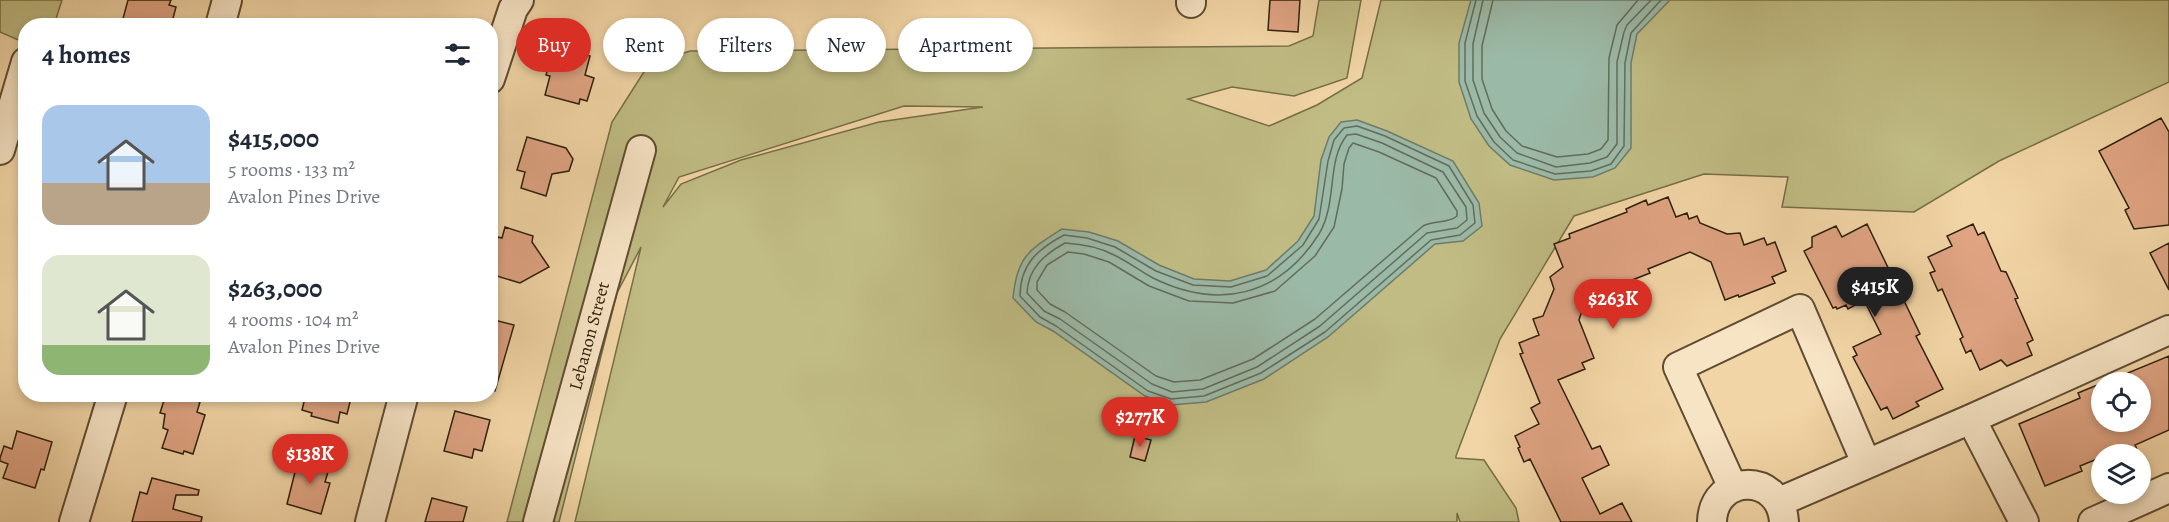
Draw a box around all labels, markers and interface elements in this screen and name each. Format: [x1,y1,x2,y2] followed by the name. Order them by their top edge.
[516,18,591,72] chip: Buy
[603,18,685,72] chip: Rent
[697,18,794,72] chip: Filters
[806,18,886,72] chip: New
[898,18,1033,72] chip: Apartment
[42,37,131,72] text: 4 homes
[441,38,474,71] icon: filters
[228,121,319,156] text: $415,000
[90,129,162,201] icon: home
[228,156,355,183] text: 5 rooms · 133 m²
[228,183,380,210] text: Avalon Pines Drive
[1833,267,1917,318] pin: $415K
[228,271,322,306] text: $263,000
[1851,273,1899,300] text: $415K
[90,279,162,351] icon: home
[563,279,615,393] street label: Lebanon Street
[1571,279,1655,330] pin: $263K
[1588,285,1638,312] text: $263K
[228,306,359,333] text: 4 rooms · 104 m²
[228,333,380,360] text: Avalon Pines Drive
[2091,372,2151,504] map controls
[2091,372,2151,432] button: locate
[1098,397,1182,448] pin: $277K
[1115,403,1165,430] text: $277K
[268,434,352,485] pin: $138K
[286,440,334,467] text: $138K
[2091,444,2151,504] button: layers

